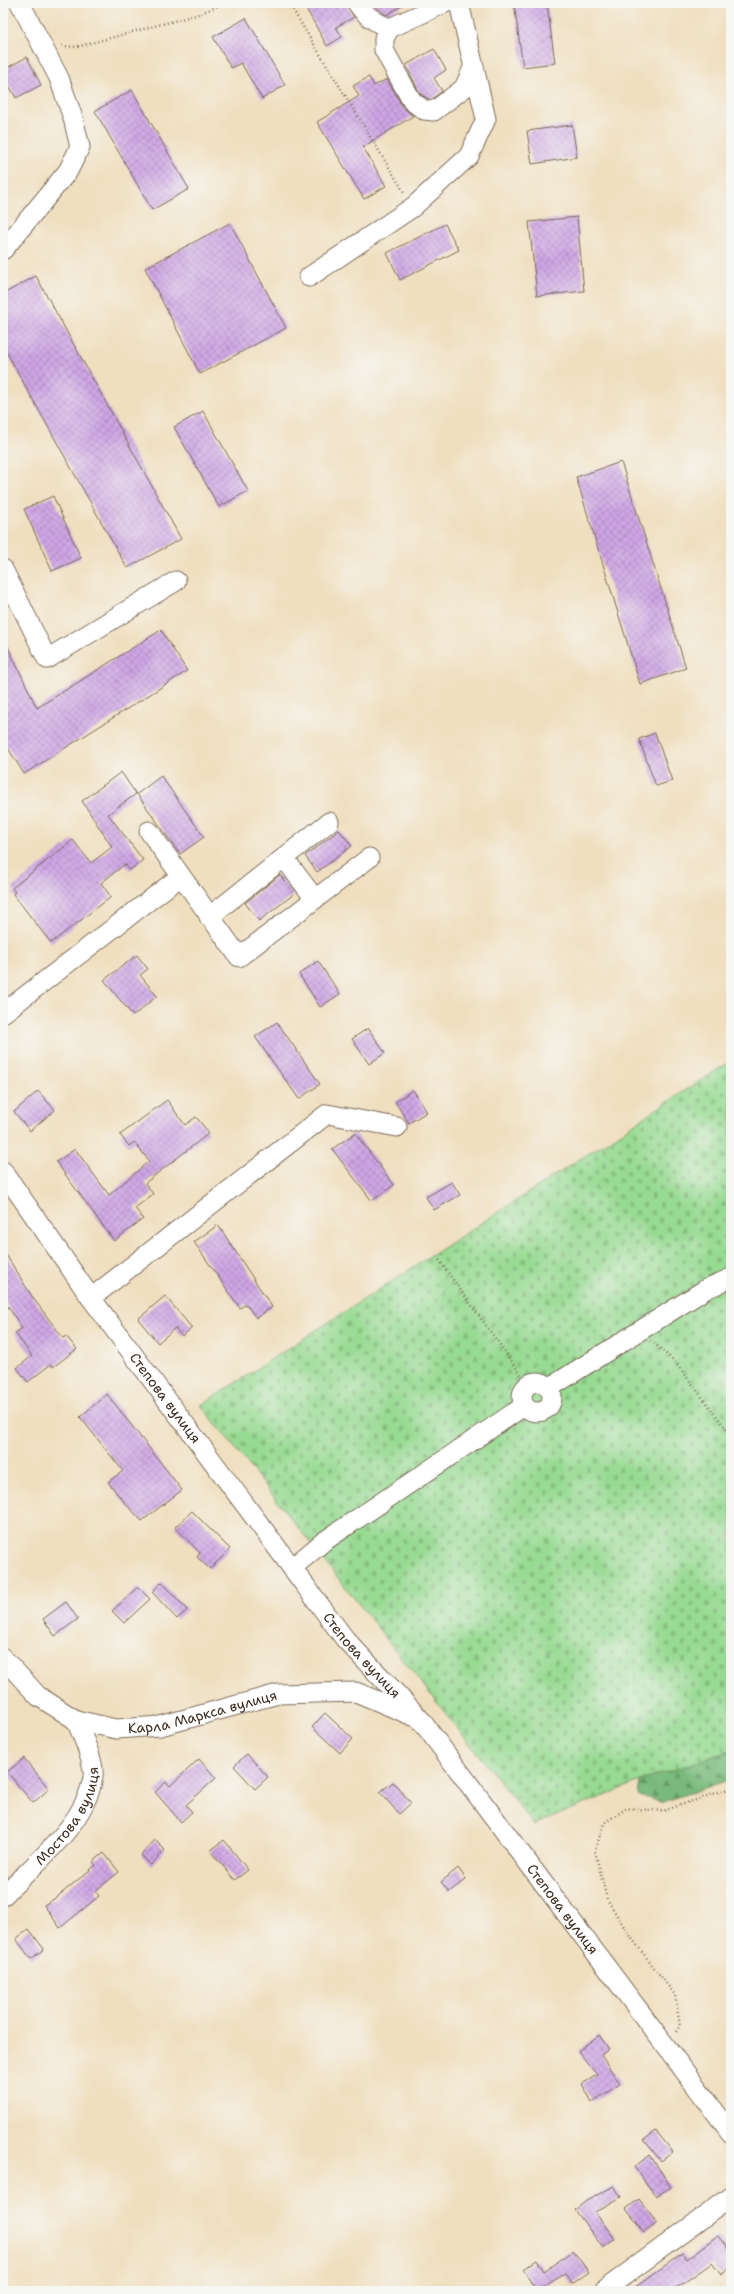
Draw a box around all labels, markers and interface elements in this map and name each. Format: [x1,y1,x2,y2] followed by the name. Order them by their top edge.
[126,1349,205,1447] street label: Степова вулиця
[319,1609,405,1702] street label: Степова вулиця
[127,1686,279,1737] street label: Карла Маркса вулиця
[31,1766,102,1869] street label: Мостова вулиця
[523,1860,603,1958] street label: Степова вулиця

